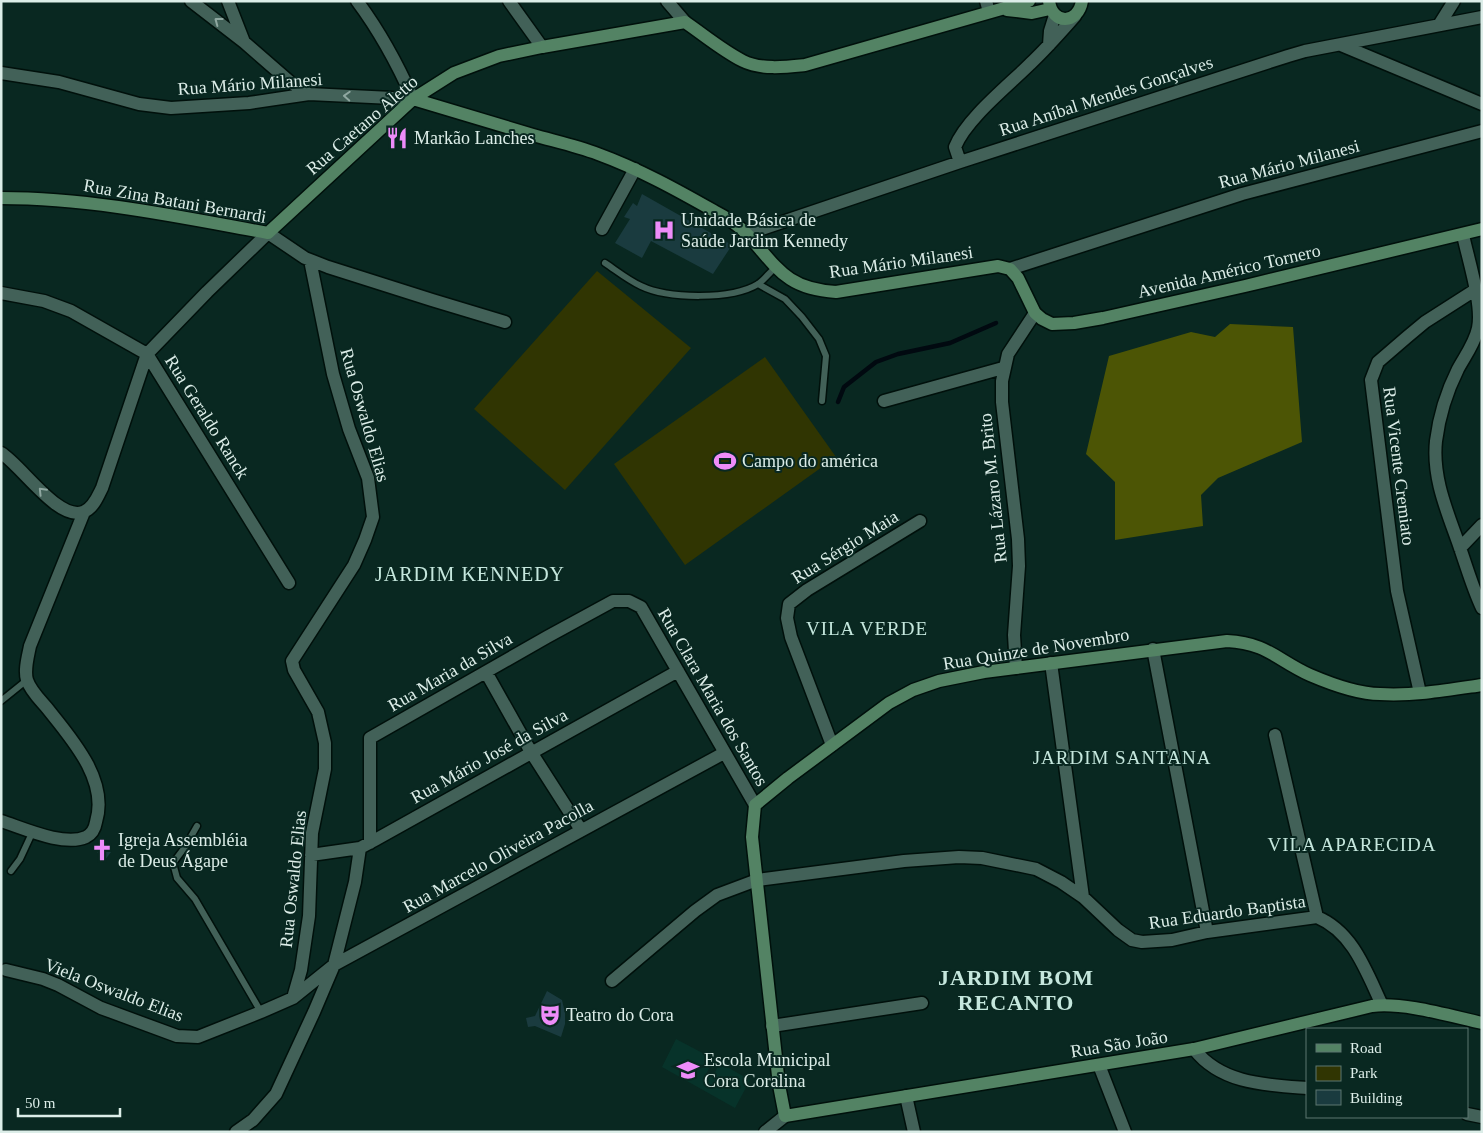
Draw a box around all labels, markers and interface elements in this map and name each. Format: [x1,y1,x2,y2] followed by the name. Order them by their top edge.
[215,19,224,27] one-way arrow
[997,52,1215,140] street label: Rua Aníbal Mendes Gonçalves
[177,69,323,99] street label: Rua Mário Milanesi
[302,71,422,179] street label: Rua Caetano Aletto
[342,91,350,102] one-way arrow
[384,125,410,151] restaurant icon: Markão Lanches
[414,128,534,148] place label: Markão Lanches
[1216,136,1362,192] street label: Rua Mário Milanesi
[82,175,268,227] street label: Rua Zina Batani Bernardi
[681,210,848,251] place label: Unidade Básica de Saúde Jardim Kennedy
[651,217,677,243] hospital icon: Unidade Básica de Saúde Jardim Kennedy
[1136,240,1322,302] street label: Avenida Américo Tornero
[828,242,974,282] street label: Rua Mário Milanesi
[336,346,394,484] street label: Rua Oswaldo Elias
[161,352,253,482] street label: Rua Geraldo Ranck
[1379,386,1419,546] street label: Rua Vicente Cremiato
[975,412,1011,564] street label: Rua Lázaro M. Brito
[712,448,738,474] sports icon: Campo do américa
[742,451,878,471] place label: Campo do américa
[38,488,47,497] one-way arrow
[788,506,902,588] street label: Rua Sérgio Maia
[375,563,565,585] district label: JARDIM KENNEDY
[654,605,772,789] street label: Rua Clara Maria dos Santos
[806,618,928,639] district label: VILA VERDE
[941,624,1131,674] street label: Rua Quinze de Novembro
[385,628,515,716] street label: Rua Maria da Silva
[407,705,571,807] street label: Rua Mário José da Silva
[1033,747,1211,768] district label: JARDIM SANTANA
[399,795,597,917] street label: Rua Marcelo Oliveira Pacolla
[276,809,310,949] street label: Rua Oswaldo Elias
[118,830,247,871] place label: Igreja Assembléia de Deus Ágape
[1267,834,1437,855] district label: VILA APARECIDA
[89,837,115,863] church icon: Igreja Assembléia de Deus Ágape
[1147,891,1307,933] street label: Rua Eduardo Baptista
[42,954,186,1026] street label: Viela Oswaldo Elias
[938,965,1094,1015] district label: JARDIM BOM RECANTO
[537,1002,563,1028] theatre icon: Teatro do Cora
[566,1005,674,1025] place label: Teatro do Cora
[1069,1026,1169,1062] street label: Rua São João
[1306,1028,1468,1118] legend
[1350,1040,1382,1056] text: Road
[704,1050,830,1091] place label: Escola Municipal Cora Coralina
[675,1057,701,1083] school or university icon: Escola Municipal Cora Coralina
[1350,1065,1378,1081] text: Park
[18,1086,120,1118] scale bar
[1350,1090,1403,1106] text: Building
[25,1095,56,1111] text: 50 m

